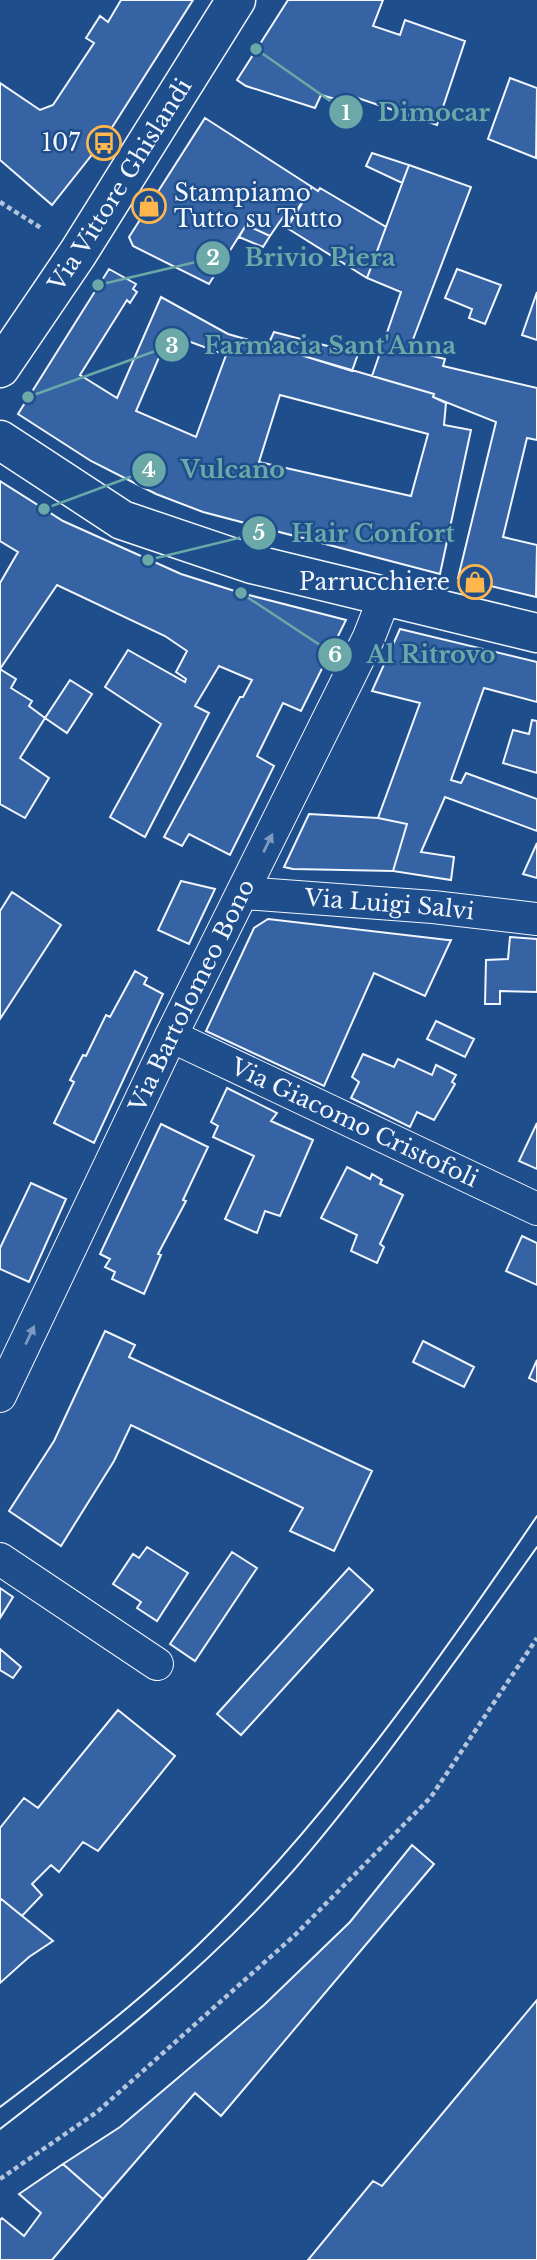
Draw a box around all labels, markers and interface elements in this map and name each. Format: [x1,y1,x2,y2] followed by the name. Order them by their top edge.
[42,73,198,297] street label: Via Vittore Ghislandi
[329,90,504,135] callout: Dimocar
[378,98,490,127] text: Dimocar
[341,100,351,126] text: 1
[85,124,123,162] bus stop icon: 107
[42,129,80,157] place label: 107
[174,179,342,233] place label: Stampiamo Tutto su Tutto
[130,187,168,225] shop icon: Stampiamo Tutto su Tutto
[195,236,409,281] callout: Brivio Piera
[244,243,396,272] text: Brivio Piera
[206,245,220,271] text: 2
[155,323,470,368] callout: Farmacia Sant'Anna
[204,331,456,360] text: Farmacia Sant'Anna
[165,333,179,359] text: 3
[132,447,299,492] callout: Vulcano
[180,455,285,484] text: Vulcano
[142,457,156,483] text: 4
[242,511,469,556] callout: Hair Confort
[291,519,455,548] text: Hair Confort
[253,520,265,546] text: 5
[456,563,494,601] shop icon: Parrucchiere
[299,568,450,596] place label: Parrucchiere
[317,632,509,677] callout: Al Ritrovo
[365,640,496,669] text: Al Ritrovo
[328,642,342,668] text: 6
[262,833,273,853] one-way arrow
[123,875,261,1117] street label: Via Bartolomeo Bono
[303,884,476,926] street label: Via Luigi Salvi
[226,1052,483,1193] street label: Via Giacomo Cristofoli
[24,1325,36,1345] one-way arrow

